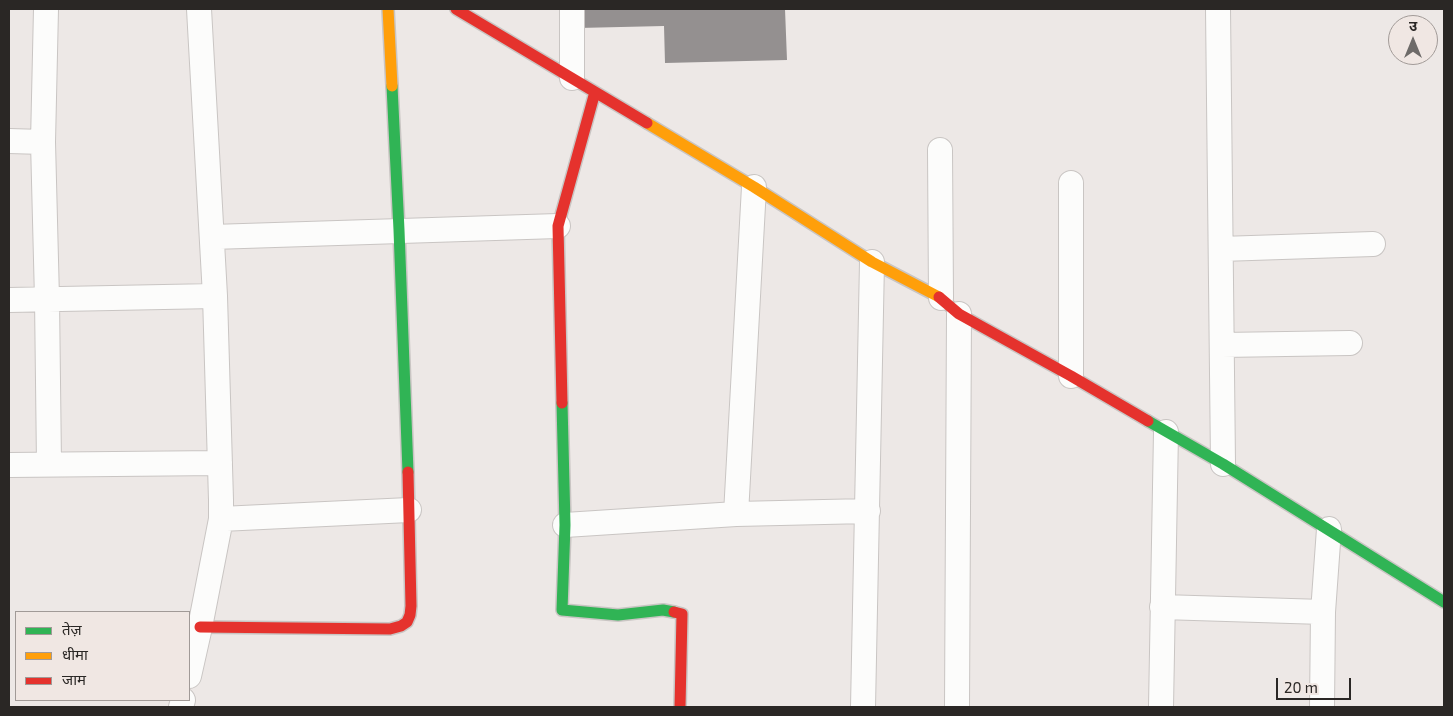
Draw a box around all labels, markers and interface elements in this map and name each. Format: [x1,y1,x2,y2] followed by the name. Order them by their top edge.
[1388,15,1438,65] north arrow
[1409,17,1417,34] text: उ
[15,611,190,701] legend
[62,620,82,638] text: तेज़
[62,645,88,663] text: धीमा
[1278,668,1353,700] scale bar
[62,670,86,688] text: जाम
[1284,678,1318,696] text: 20 m

